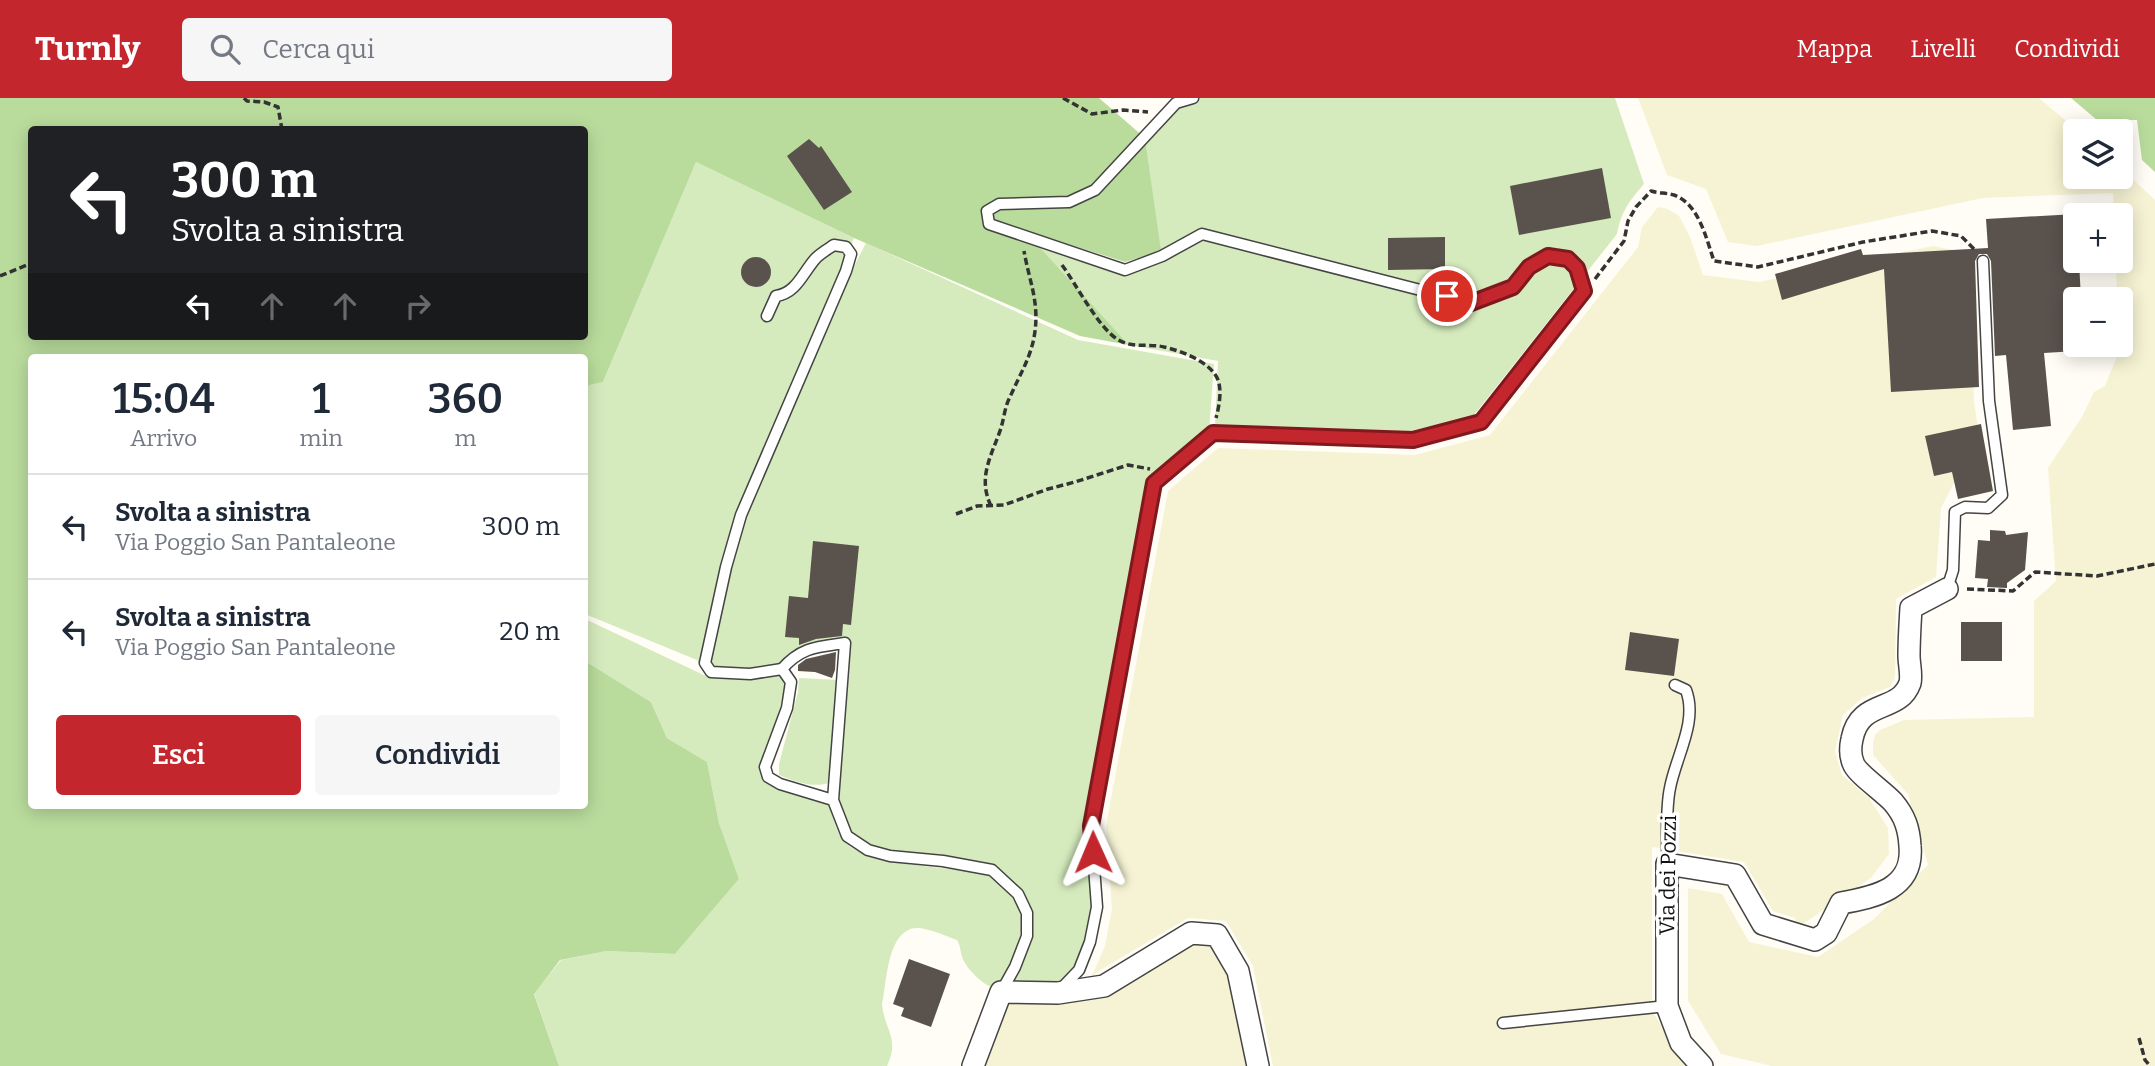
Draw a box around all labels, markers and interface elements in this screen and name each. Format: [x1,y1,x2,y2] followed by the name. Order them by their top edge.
[182,18,672,81] search box
[35,29,140,69] text: Turnly
[206,30,244,68] icon: search
[262,34,375,65] text: Cerca qui
[1796,35,1872,63] text: Mappa
[1910,35,1976,63] text: Livelli
[2014,35,2120,63] text: Condividi
[2063,119,2133,357] map controls
[2063,119,2133,189] button: layers
[171,151,317,210] text: 300 m
[56,154,147,245] icon: left
[2063,203,2133,273] button: +
[171,211,404,249] text: Svolta a sinistra
[1417,266,1477,326] pin
[1428,277,1466,315] icon: arrive
[180,287,218,325] icon: left
[253,287,291,325] icon: ahead
[326,287,364,325] icon: ahead
[399,287,437,325] icon: right
[2063,287,2133,357] button: −
[113,374,215,424] text: 15:04
[312,374,330,424] text: 1
[428,374,503,424] text: 360
[130,424,197,452] text: Arrivo
[300,424,343,452] text: min
[454,424,476,452] text: m
[115,497,311,528] text: Svolta a sinistra
[56,508,94,546] icon: left
[482,511,560,542] text: 300 m
[115,528,396,556] text: Via Poggio San Pantaleone
[115,602,311,633] text: Svolta a sinistra
[56,613,94,651] icon: left
[499,616,560,647] text: 20 m
[115,633,396,661] text: Via Poggio San Pantaleone
[56,715,301,795] button: Esci
[315,715,560,795] button: Condividi
[1056,815,1130,889] position arrow
[1654,815,1682,935] street label: Via dei Pozzi

